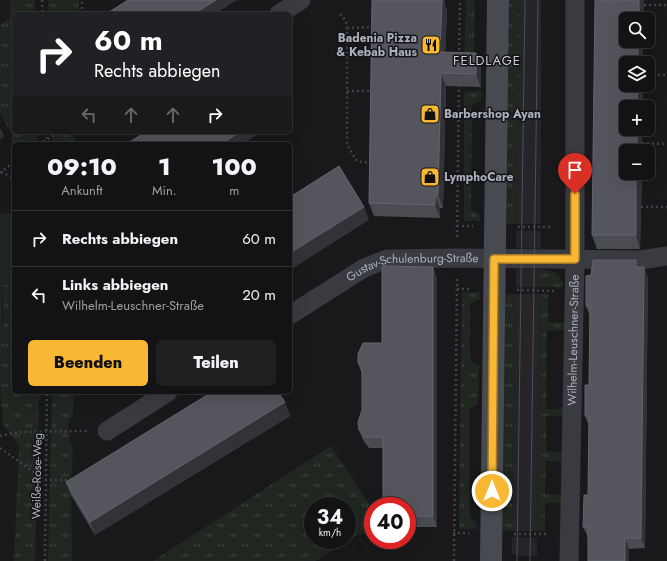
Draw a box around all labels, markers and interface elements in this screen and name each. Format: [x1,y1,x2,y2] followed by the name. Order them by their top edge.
[619,12,655,180] map controls
[619,12,655,48] button: search
[94,20,163,61] text: 60 m
[28,28,80,80] icon: right
[336,29,418,61] place label: Badenia Pizza & Kebab Haus
[420,34,442,56] restaurant icon: Badenia Pizza & Kebab Haus
[453,51,521,70] district label: FELDLAGE
[619,56,655,92] button: layers
[94,58,221,84] text: Rechts abbiegen
[619,100,655,136] button: +
[419,103,441,125] shop icon: Barbershop Ayan
[78,104,100,126] icon: left
[120,104,142,126] icon: ahead
[162,104,184,126] icon: ahead
[204,104,226,126] icon: right
[444,105,541,123] place label: Barbershop Ayan
[619,144,655,180] button: −
[47,149,117,184] text: 09:10
[158,149,171,184] text: 1
[212,149,257,184] text: 100
[558,153,592,194] pin
[564,159,586,181] icon: arrive
[419,166,441,188] shop icon: LymphoCare
[444,168,514,186] place label: LymphoCare
[61,181,103,200] text: Ankunft
[152,181,177,200] text: Min.
[229,181,239,200] text: m
[28,228,50,250] icon: right
[62,228,178,250] text: Rechts abbiegen
[242,228,276,250] text: 60 m
[343,249,479,286] street label: Gustav-Schulenburg-Straße
[62,274,168,296] text: Links abbiegen
[563,274,584,406] street label: Wilhelm-Leuschner-Straße
[28,284,50,306] icon: left
[242,284,276,306] text: 20 m
[62,296,204,315] text: Wilhelm-Leuschner-Straße
[28,340,148,386] button: Beenden
[156,340,276,386] button: Teilen
[27,433,47,519] street label: Weiße-Rose-Weg
[471,470,513,512] position arrow
[364,497,416,549] speed limit sign: 40
[317,503,343,532] text: 34
[319,525,341,540] text: km/h

